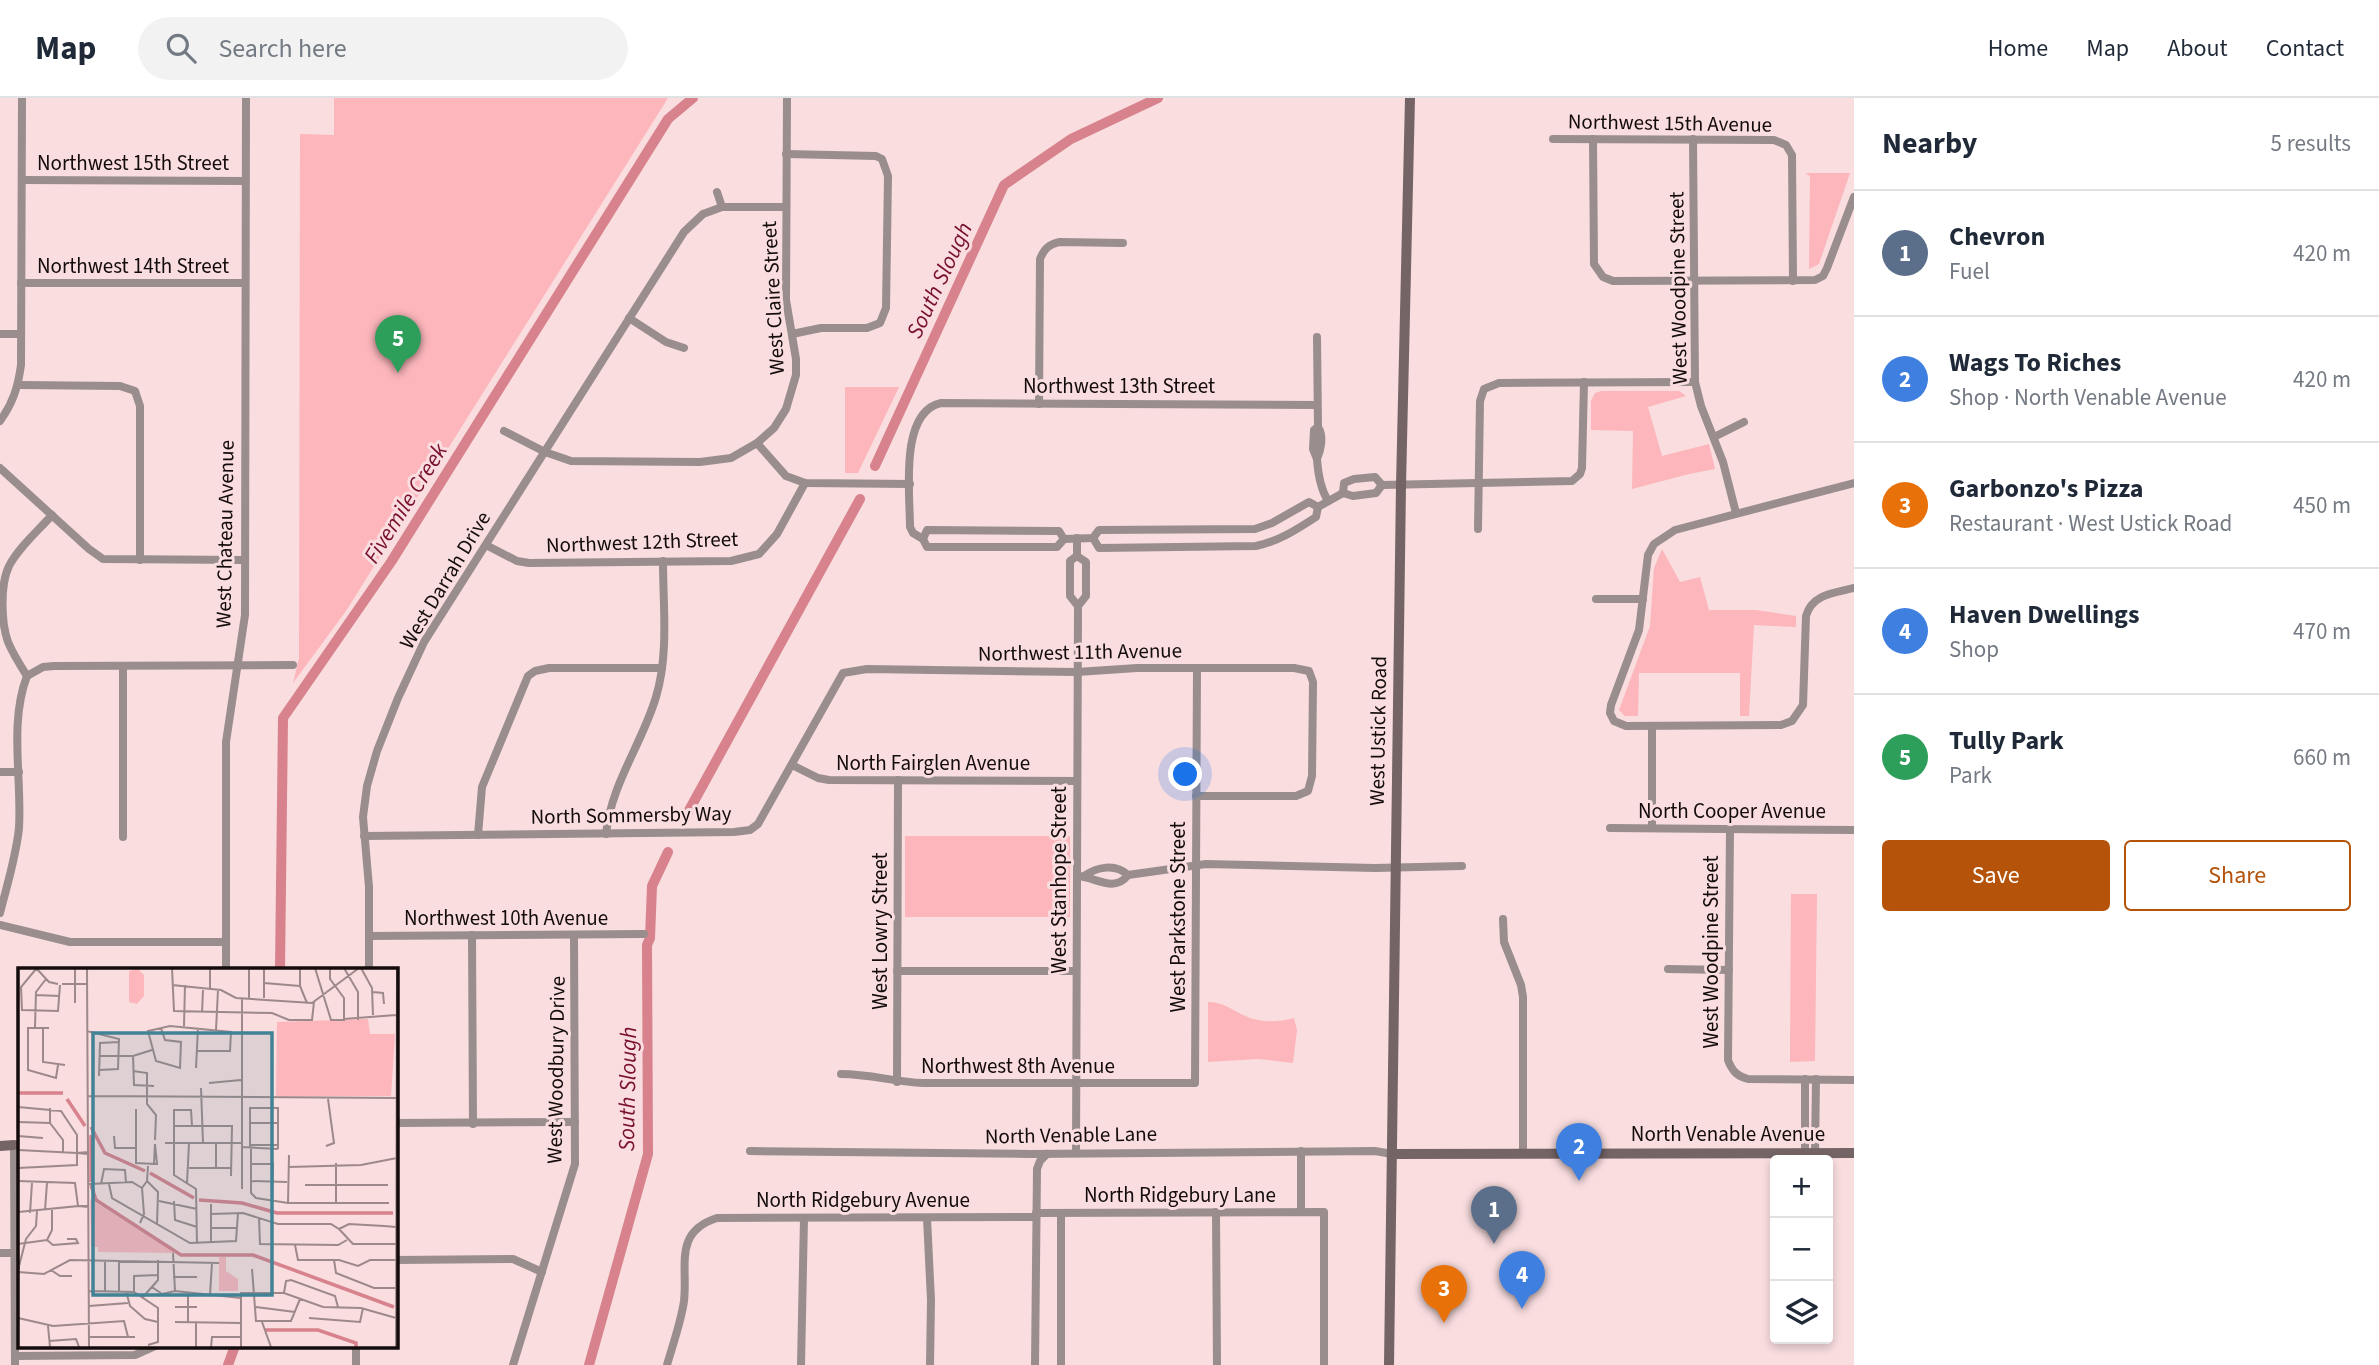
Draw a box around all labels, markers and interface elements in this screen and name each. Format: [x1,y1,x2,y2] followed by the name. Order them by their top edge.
[138,17,628,80] search box
[35,25,96,72] text: Map
[162,29,200,67] icon: search
[218,30,347,67] text: Search here
[1988,31,2048,66] text: Home
[2086,31,2129,66] text: Map
[2167,31,2228,66] text: About
[2266,31,2344,66] text: Contact
[1568,106,1772,140] street label: Northwest 15th Avenue
[1882,122,1977,165] text: Nearby
[2271,127,2351,160] text: 5 results
[37,148,229,178] street label: Northwest 15th Street
[1661,191,1695,385] street label: West Woodpine Street
[898,217,981,344] water label: South Slough
[1949,218,2045,255] text: Chevron
[754,220,792,376] street label: West Claire Street
[1899,237,1911,270] text: 1
[2293,237,2351,270] text: 420 m
[37,251,229,281] street label: Northwest 14th Street
[1949,255,1990,288] text: Fuel
[375,315,421,373] pin: 5
[1949,344,2121,381] text: Wags To Riches
[1899,363,1911,396] text: 2
[2293,363,2351,396] text: 420 m
[1023,371,1215,401] street label: Northwest 13th Street
[1949,381,2227,414] text: Shop · North Venable Avenue
[355,436,456,570] water label: Fivemile Creek
[208,440,242,628] street label: West Chateau Avenue
[1949,470,2144,507] text: Garbonzo's Pizza
[1899,489,1911,522] text: 3
[2293,489,2351,522] text: 450 m
[392,505,498,655] street label: West Darrah Drive
[1949,507,2232,540] text: Restaurant · West Ustick Road
[545,524,739,560] street label: Northwest 12th Street
[1949,596,2139,633] text: Haven Dwellings
[1899,615,1911,648] text: 4
[2293,615,2351,648] text: 470 m
[1949,633,1999,666] text: Shop
[978,635,1182,669] street label: Northwest 11th Avenue
[1362,656,1394,806] street label: West Ustick Road
[1949,722,2064,759] text: Tully Park
[1899,741,1911,774] text: 5
[2293,741,2351,774] text: 660 m
[836,748,1030,778] street label: North Fairglen Avenue
[1168,757,1202,791] your location
[1949,759,1992,792] text: Park
[1044,786,1074,974] street label: West Stanhope Street
[1638,796,1826,826] street label: North Cooper Avenue
[530,798,732,832] street label: North Sommersby Way
[1163,821,1193,1013] street label: West Parkstone Street
[1882,840,2110,911] button: Save
[2124,840,2351,911] button: Share
[865,852,895,1010] street label: West Lowry Street
[1696,855,1726,1049] street label: West Woodpine Street
[404,903,608,933] street label: Northwest 10th Avenue
[18,968,397,1348] inset map
[539,976,573,1164] street label: West Woodbury Drive
[610,1026,645,1152] water label: South Slough
[921,1051,1115,1081] street label: Northwest 8th Avenue
[985,1118,1157,1152] street label: North Venable Lane
[1631,1119,1825,1149] street label: North Venable Avenue
[1556,1123,1602,1181] pin: 2
[1770,1155,1833,1344] map controls
[1770,1155,1833,1218] button: +
[1084,1180,1276,1210] street label: North Ridgebury Lane
[756,1185,970,1215] street label: North Ridgebury Avenue
[1471,1186,1517,1244] pin: 1
[1770,1218,1833,1281] button: −
[1499,1251,1545,1309] pin: 4
[1421,1265,1467,1323] pin: 3
[1770,1281,1833,1344] button: layers

